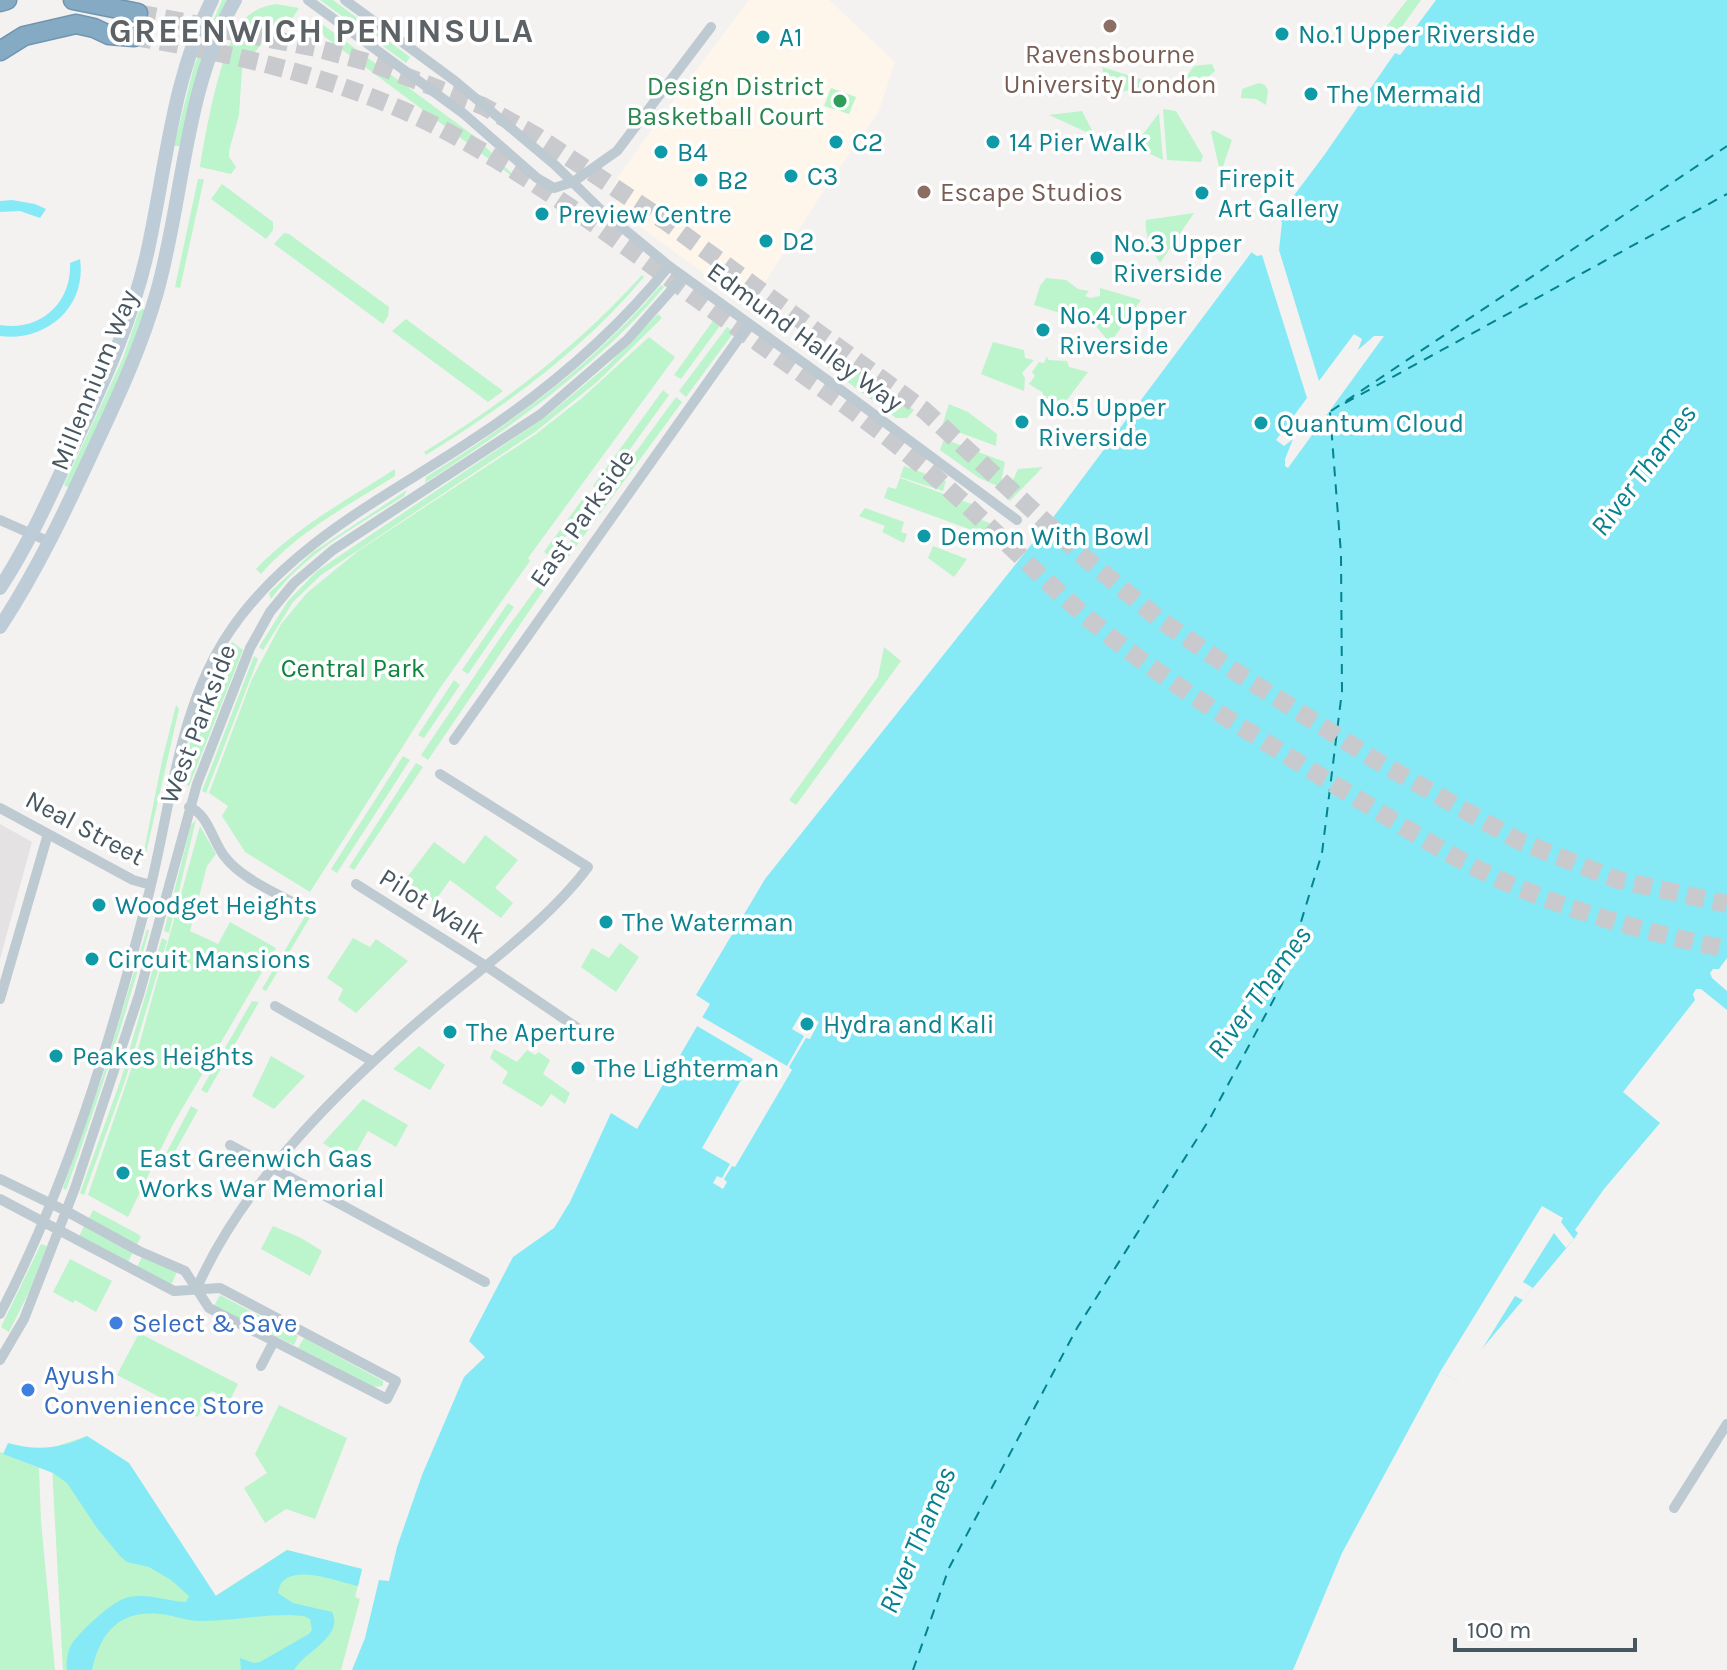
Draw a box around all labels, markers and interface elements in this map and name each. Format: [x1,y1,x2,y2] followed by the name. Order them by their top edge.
[109,11,535,51] district label: GREENWICH PENINSULA
[1101,17,1119,35] marker: Ravensbourne University London
[1298,19,1535,50] place label: No.1 Upper Riverside
[779,22,803,53] place label: A1
[1273,25,1291,43] marker: No.1 Upper Riverside
[754,28,772,46] marker: A1
[1003,39,1217,100] place label: Ravensbourne University London
[627,71,824,132] place label: Design District Basketball Court
[1327,79,1482,110] place label: The Mermaid
[1302,85,1320,103] marker: The Mermaid
[831,92,849,110] marker: Design District Basketball Court
[852,127,883,158] place label: C2
[1009,127,1148,158] place label: 14 Pier Walk
[827,133,845,151] marker: C2
[984,133,1002,151] marker: 14 Pier Walk
[677,137,708,168] place label: B4
[652,143,670,161] marker: B4
[807,161,838,192] place label: C3
[1218,163,1339,224] place label: Firepit Art Gallery
[717,165,748,196] place label: B2
[782,167,800,185] marker: C3
[692,171,710,189] marker: B2
[940,177,1123,208] place label: Escape Studios
[915,183,933,201] marker: Escape Studios
[1193,184,1211,202] marker: Firepit Art Gallery
[558,199,732,230] place label: Preview Centre
[533,205,551,223] marker: Preview Centre
[782,226,814,257] place label: D2
[1113,228,1242,289] place label: No.3 Upper Riverside
[757,232,775,250] marker: D2
[1088,249,1106,267] marker: No.3 Upper Riverside
[701,256,909,418] street label: Edmund Halley Way
[44,285,144,475] street label: Millennium Way
[1059,300,1187,361] place label: No.4 Upper Riverside
[1034,321,1052,339] marker: No.4 Upper Riverside
[1038,392,1166,453] place label: No.5 Upper Riverside
[1583,398,1703,542] water label: River Thames
[1277,408,1464,439] place label: Quantum Cloud
[1013,413,1031,431] marker: No.5 Upper Riverside
[1252,414,1270,432] marker: Quantum Cloud
[523,443,641,593] street label: East Parkside
[940,521,1150,552] place label: Demon With Bowl
[915,527,933,545] marker: Demon With Bowl
[153,640,243,808] street label: West Parkside
[281,653,425,684] park label: Central Park
[20,784,150,872] street label: Neal Street
[374,862,490,950] street label: Pilot Walk
[115,890,318,921] place label: Woodget Heights
[90,896,108,914] marker: Woodget Heights
[622,907,794,938] place label: The Waterman
[597,913,615,931] marker: The Waterman
[1200,919,1318,1065] water label: River Thames
[108,944,311,975] place label: Circuit Mansions
[83,950,101,968] marker: Circuit Mansions
[823,1009,995,1040] place label: Hydra and Kali
[798,1015,816,1033] marker: Hydra and Kali
[466,1017,615,1048] place label: The Aperture
[441,1023,459,1041] marker: The Aperture
[72,1041,254,1072] place label: Peakes Heights
[47,1047,65,1065] marker: Peakes Heights
[594,1053,779,1084] place label: The Lighterman
[569,1059,587,1077] marker: The Lighterman
[139,1143,384,1204] place label: East Greenwich Gas Works War Memorial
[114,1164,132,1182] marker: East Greenwich Gas Works War Memorial
[132,1308,297,1339] place label: Select & Save
[107,1314,125,1332] marker: Select & Save
[44,1360,264,1421] place label: Ayush Convenience Store
[19,1381,37,1399] marker: Ayush Convenience Store
[871,1462,963,1618] water label: River Thames
[1455,1602,1635,1652] scale bar
[1467,1616,1532,1644] text: 100 m

